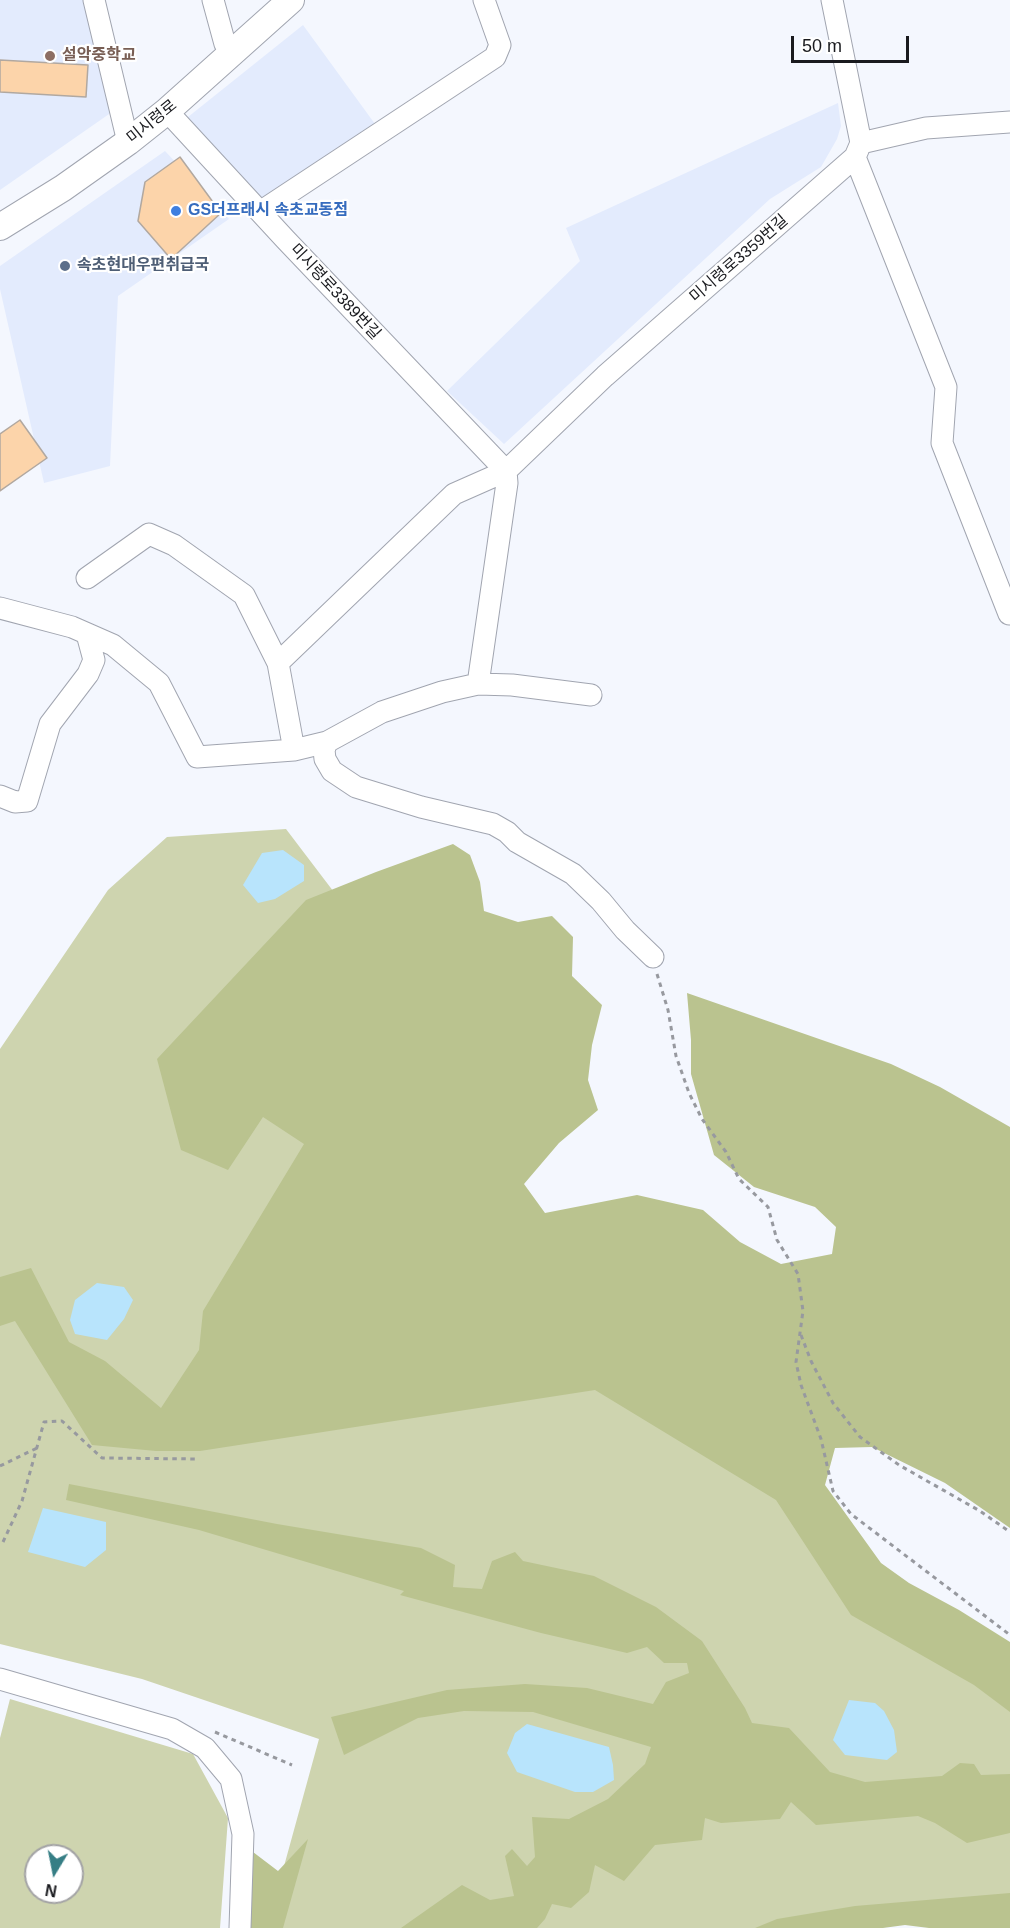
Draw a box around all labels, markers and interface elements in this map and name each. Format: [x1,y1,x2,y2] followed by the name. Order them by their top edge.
[794,24,912,62] scale bar
[802,36,842,56] text: 50 m
[62,46,136,66] place label: 설악중학교
[43,49,57,63] marker: 설악중학교
[123,96,181,148] street label: 미시령로
[188,201,348,221] place label: GS더프래시 속초교동점
[169,204,183,218] marker: GS더프래시 속초교동점
[686,211,792,307] street label: 미시령로3359번길
[286,240,384,344] street label: 미시령로3389번길
[77,256,209,276] place label: 속초현대우편취급국
[58,259,72,273] marker: 속초현대우편취급국
[24,1844,84,1904] north arrow
[44,1881,58,1900] text: N

